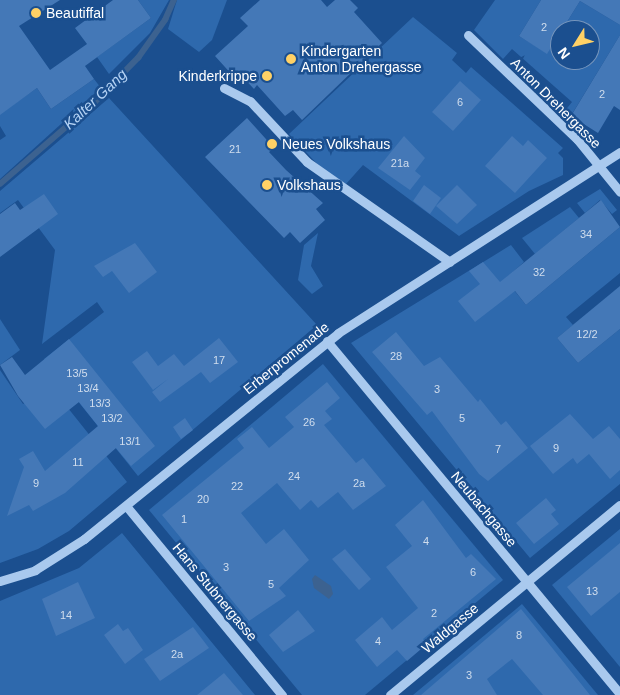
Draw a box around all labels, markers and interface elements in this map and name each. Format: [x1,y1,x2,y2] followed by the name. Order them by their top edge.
[46,5,104,21] place label: Beautiffal
[30,7,42,19] marker: Beautiffal
[541,20,547,34] house number: 2
[550,20,600,70] north arrow
[301,43,422,75] place label: Kindergarten Anton Drehergasse
[554,44,573,62] text: N
[285,53,297,65] marker: Kindergarten Anton Drehergasse
[507,54,605,152] street label: Anton Drehergasse
[60,65,130,133] water label: Kalter Gang
[178,68,257,84] place label: Kinderkrippe
[261,70,273,82] marker: Kinderkrippe
[599,87,605,101] house number: 2
[457,95,463,109] house number: 6
[282,136,390,152] place label: Neues Volkshaus
[266,138,278,150] marker: Neues Volkshaus
[229,142,241,156] house number: 21
[391,156,409,170] house number: 21a
[277,177,341,193] place label: Volkshaus
[261,179,273,191] marker: Volkshaus
[580,227,592,241] house number: 34
[533,265,545,279] house number: 32
[240,318,332,398] street label: Erberpromenade
[576,327,598,341] house number: 12/2
[390,349,402,363] house number: 28
[213,353,225,367] house number: 17
[66,366,88,380] house number: 13/5
[77,381,99,395] house number: 13/4
[434,382,440,396] house number: 3
[89,396,111,410] house number: 13/3
[101,411,123,425] house number: 13/2
[459,411,465,425] house number: 5
[303,415,315,429] house number: 26
[119,434,141,448] house number: 13/1
[553,441,559,455] house number: 9
[495,442,501,456] house number: 7
[72,455,84,469] house number: 11
[448,468,520,550] street label: Neubachgasse
[288,469,300,483] house number: 24
[33,476,39,490] house number: 9
[353,476,365,490] house number: 2a
[231,479,243,493] house number: 22
[197,492,209,506] house number: 20
[181,512,187,526] house number: 1
[423,534,429,548] house number: 4
[169,540,261,644] street label: Hans Stubnergasse
[223,560,229,574] house number: 3
[470,565,476,579] house number: 6
[268,577,274,591] house number: 5
[586,584,598,598] house number: 13
[418,599,482,657] street label: Waldgasse
[431,606,437,620] house number: 2
[60,608,72,622] house number: 14
[516,628,522,642] house number: 8
[375,634,381,648] house number: 4
[171,647,183,661] house number: 2a
[466,668,472,682] house number: 3

